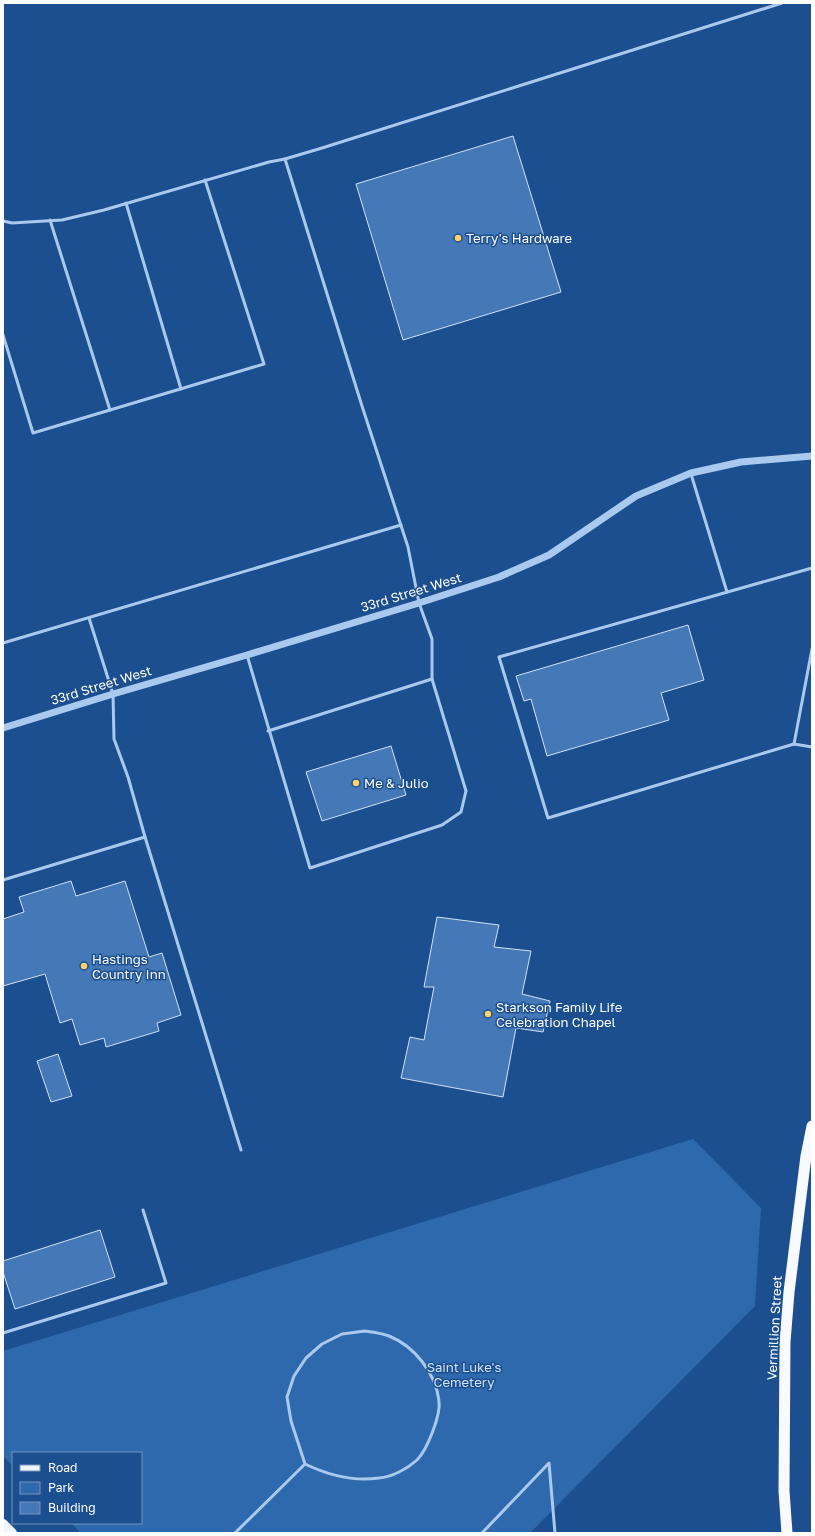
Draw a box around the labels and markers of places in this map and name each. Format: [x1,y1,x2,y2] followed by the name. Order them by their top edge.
[466,230,572,246] place label: Terry's Hardware
[453,233,463,243] marker: Terry's Hardware
[364,775,429,791] place label: Me & Julio
[351,778,361,788] marker: Me & Julio
[92,951,166,982] place label: Hastings Country Inn
[79,961,89,971] marker: Hastings Country Inn
[496,999,622,1030] place label: Starkson Family Life Celebration Chapel
[483,1009,493,1019] marker: Starkson Family Life Celebration Chapel

